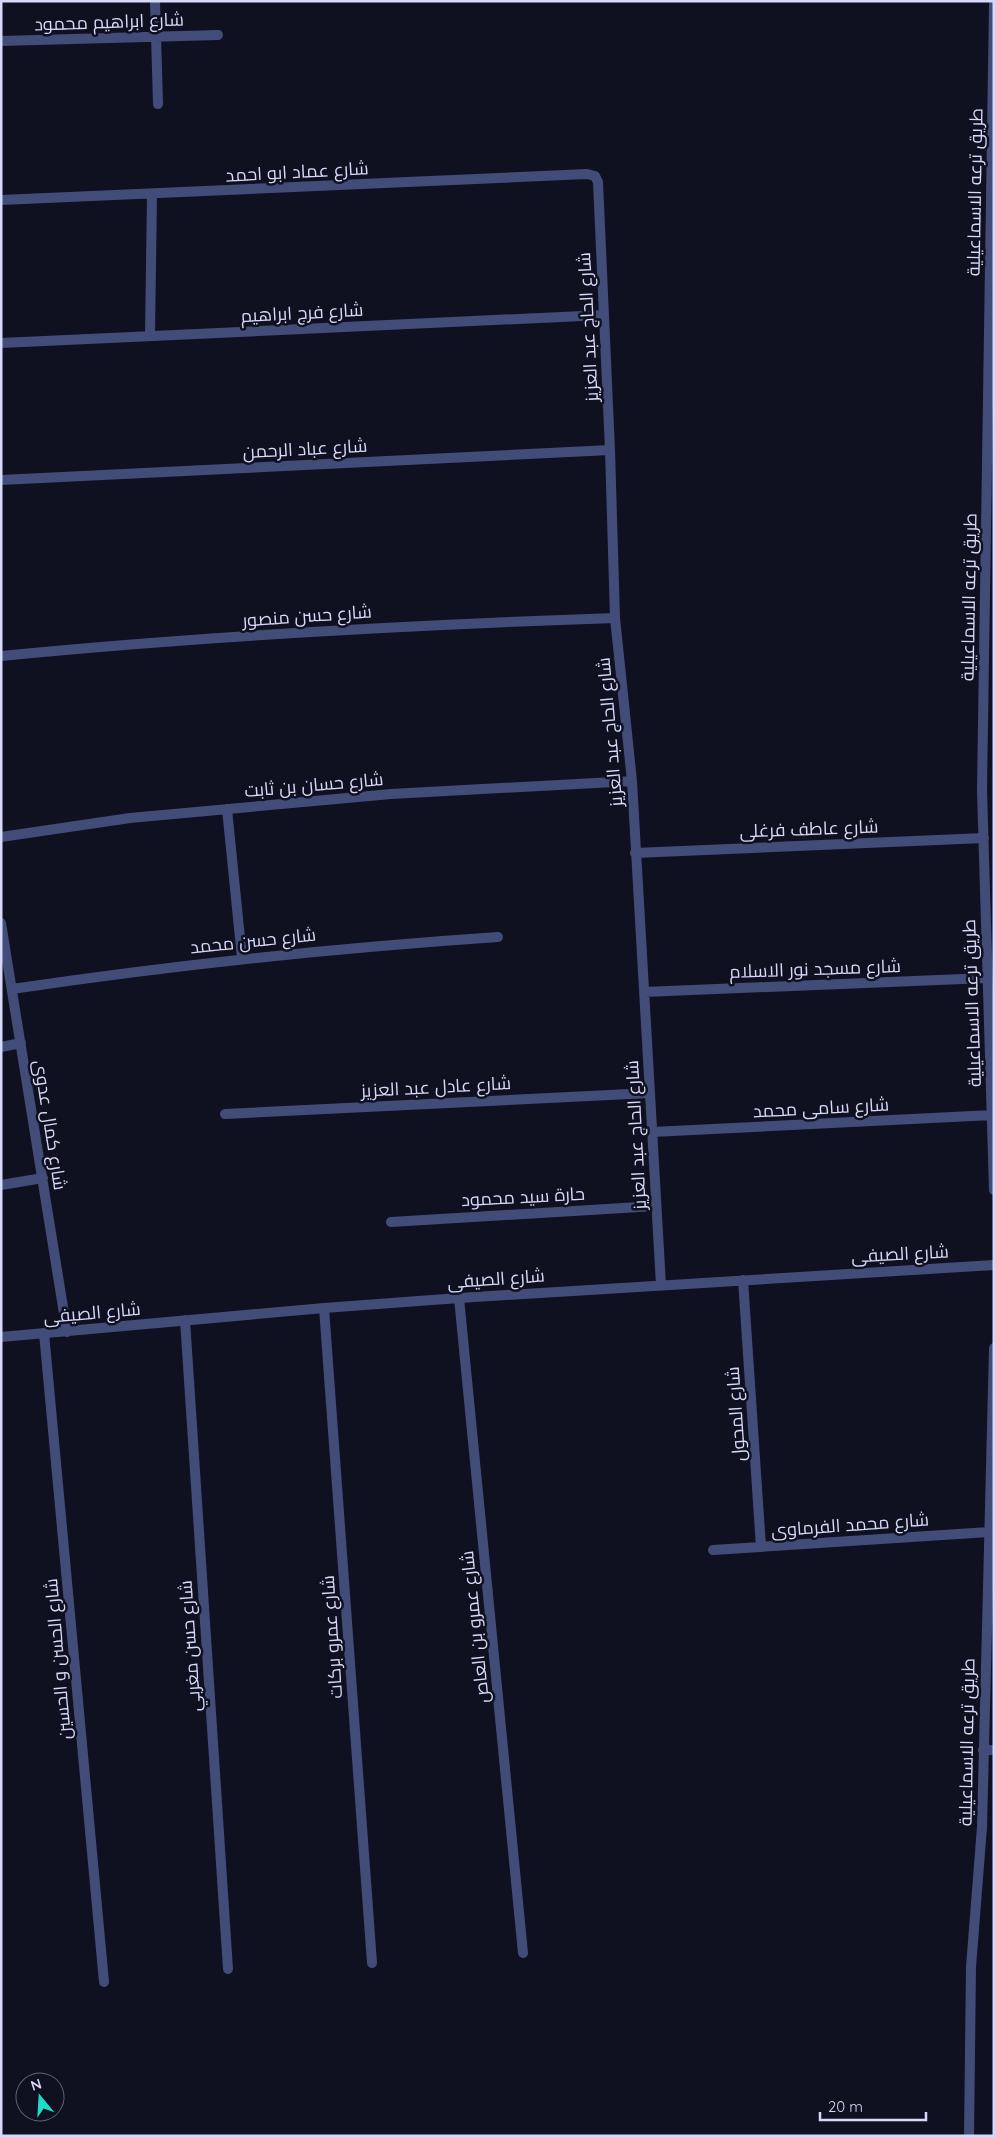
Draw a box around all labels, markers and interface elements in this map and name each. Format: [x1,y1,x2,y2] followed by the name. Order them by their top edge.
[34,7,184,37] street label: شارع ابراهيم محمود
[962,108,988,276] street label: طريق ترعه الاسماعيلية
[225,156,369,188] street label: شارع عماد ابو احمد
[572,252,604,403] street label: شارع الحاج عبد العزيز
[240,298,364,328] street label: شارع فرج ابراهيم
[242,434,368,464] street label: شارع عباد الرحمن
[956,513,982,681] street label: طريق ترعه الاسماعيلية
[240,600,373,633] street label: شارع حسن منصور
[592,656,629,809] street label: شارع الحاج عبد العزيز
[244,767,384,803] street label: شارع حسان بن ثابت
[739,815,879,843] street label: شارع عاطف فرغلى
[957,919,987,1087] street label: طريق ترعه الاسماعيلية
[189,922,317,960] street label: شارع حسن محمد
[729,954,901,984] street label: شارع مسجد نور الاسلام
[28,1058,72,1192] street label: شارع كمال عدوى
[620,1060,652,1211] street label: شارع الحاج عبد العزيز
[359,1071,512,1103] street label: شارع عادل عبد العزيز
[752,1092,890,1124] street label: شارع سامى محمد
[461,1182,585,1211] street label: حارة سيد محمود
[851,1239,949,1269] street label: شارع الصيفى
[446,1264,546,1294] street label: شارع الصيفى
[42,1297,142,1329] street label: شارع الصيفى
[721,1366,751,1462] street label: شارع المحول
[770,1508,930,1542] street label: شارع محمد الفرماوى
[455,1550,495,1704] street label: شارع عمرو بن العاص
[316,1574,348,1700] street label: شارع عمرو بركات
[39,1577,77,1741] street label: شارع الحسن و الحسين
[173,1579,209,1712] street label: شارع حسن مغربي
[954,1658,980,1826] street label: طريق ترعه الاسماعيلية
[15,2072,65,2122] north arrow
[28,2074,44,2095] text: N
[820,2090,926,2122] scale bar
[828,2097,863,2116] text: 20 m

